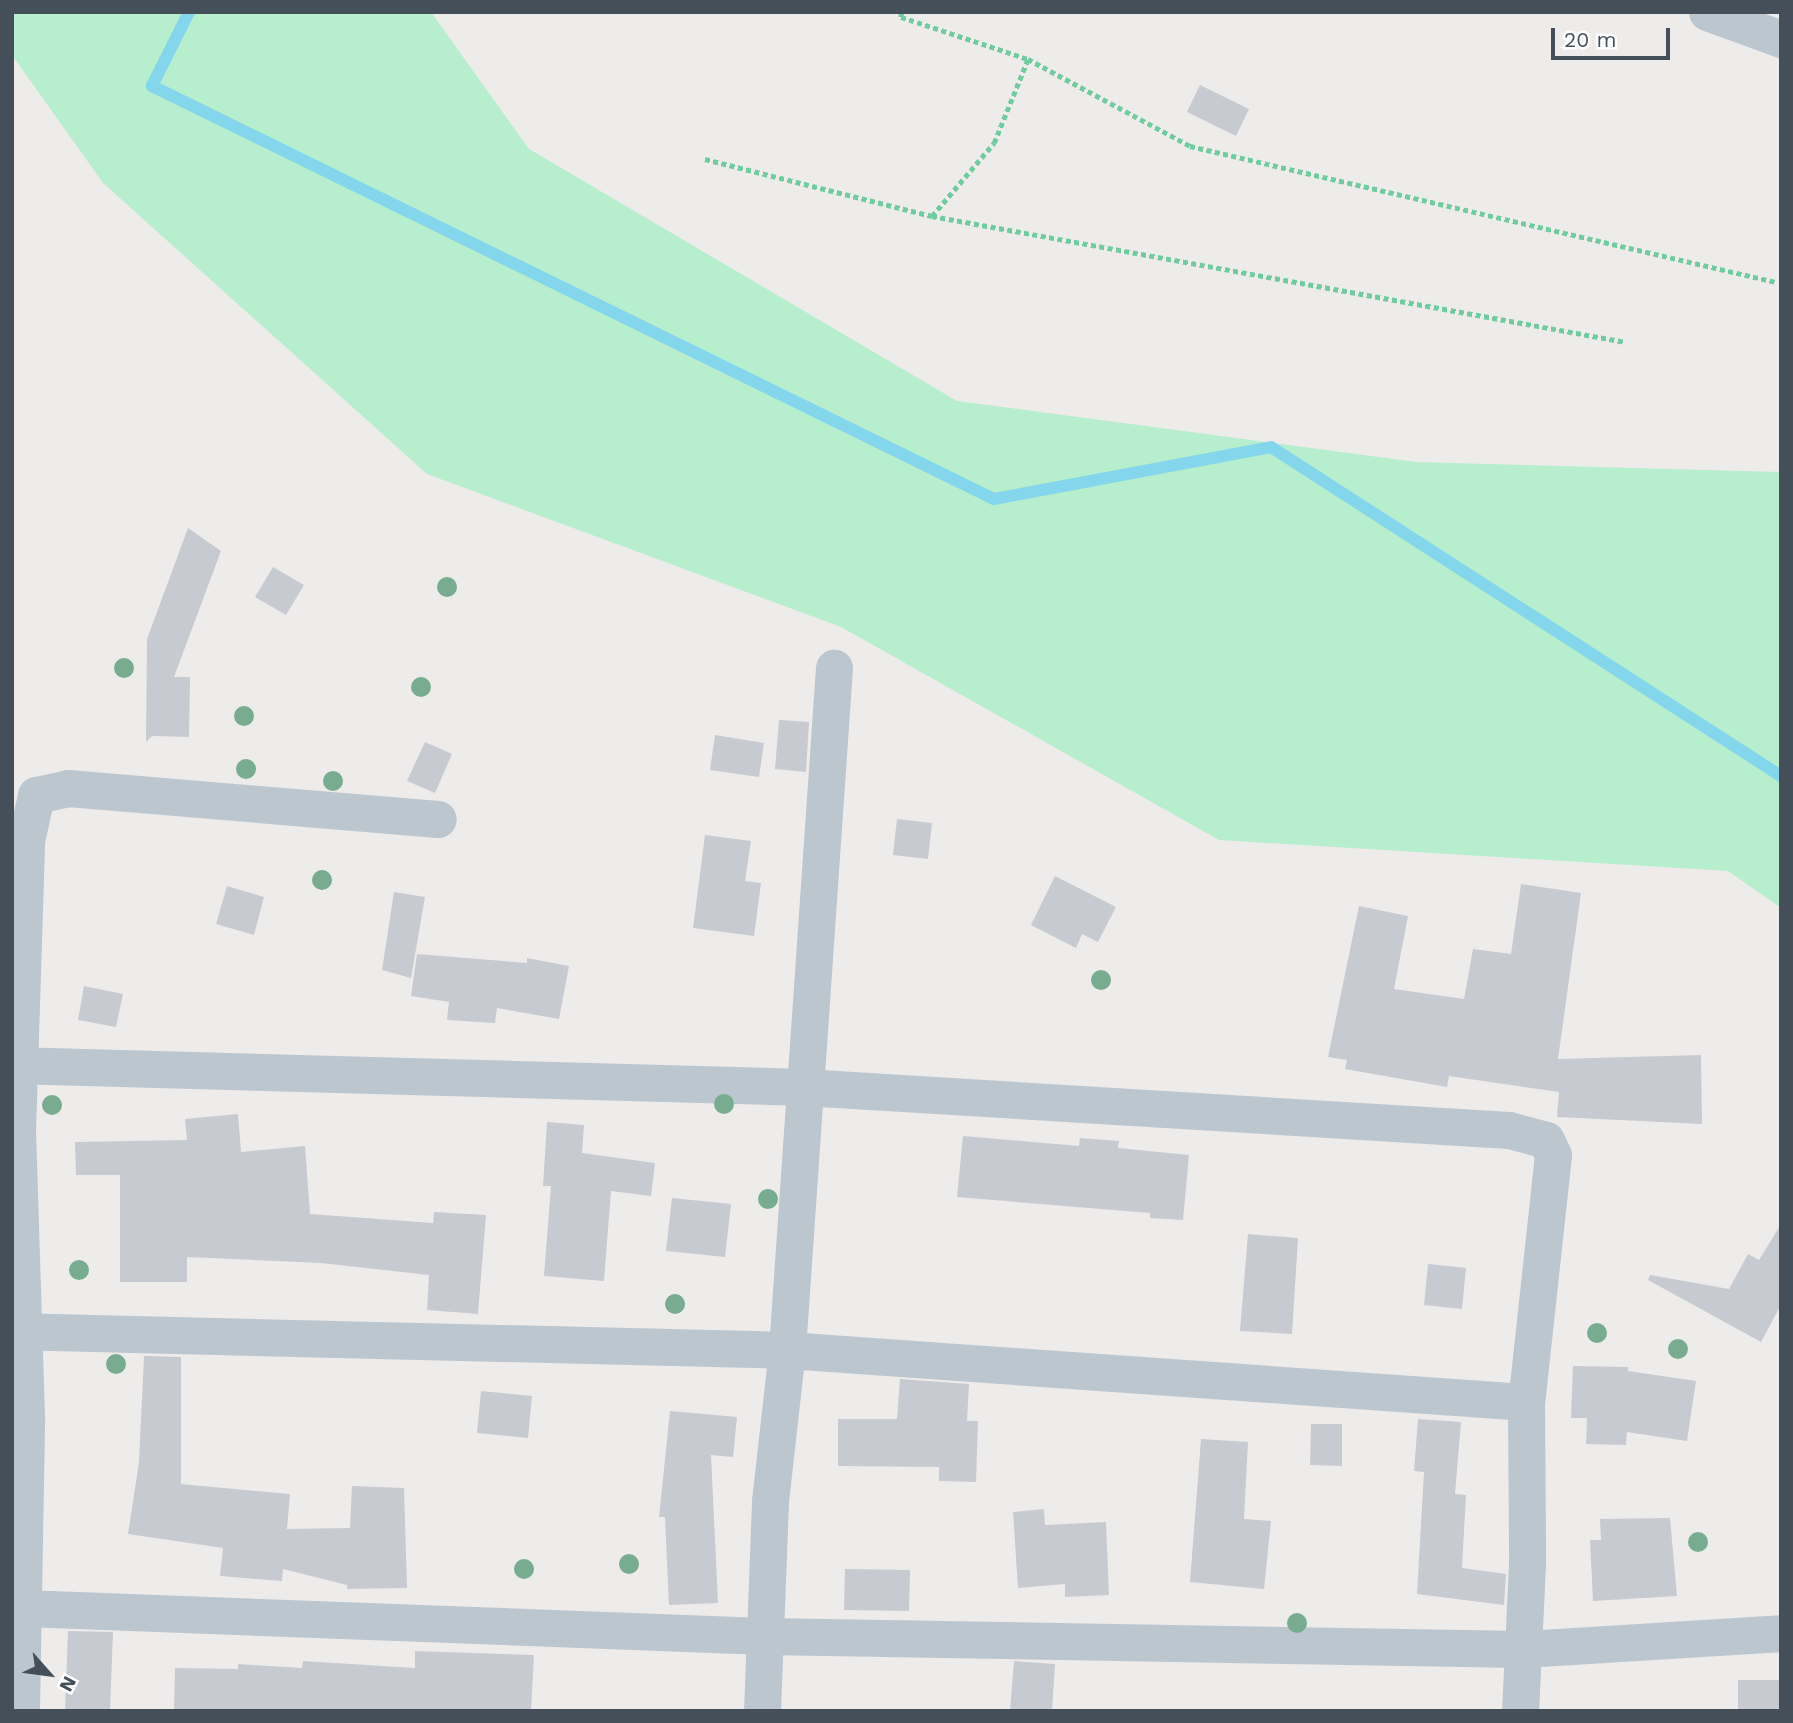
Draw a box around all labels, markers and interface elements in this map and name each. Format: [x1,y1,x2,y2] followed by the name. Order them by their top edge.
[1555,14,1674,58] scale bar
[1564,27,1616,52] text: 20 m
[14,1639,84,1709] north arrow
[55,1672,81,1696] text: N

